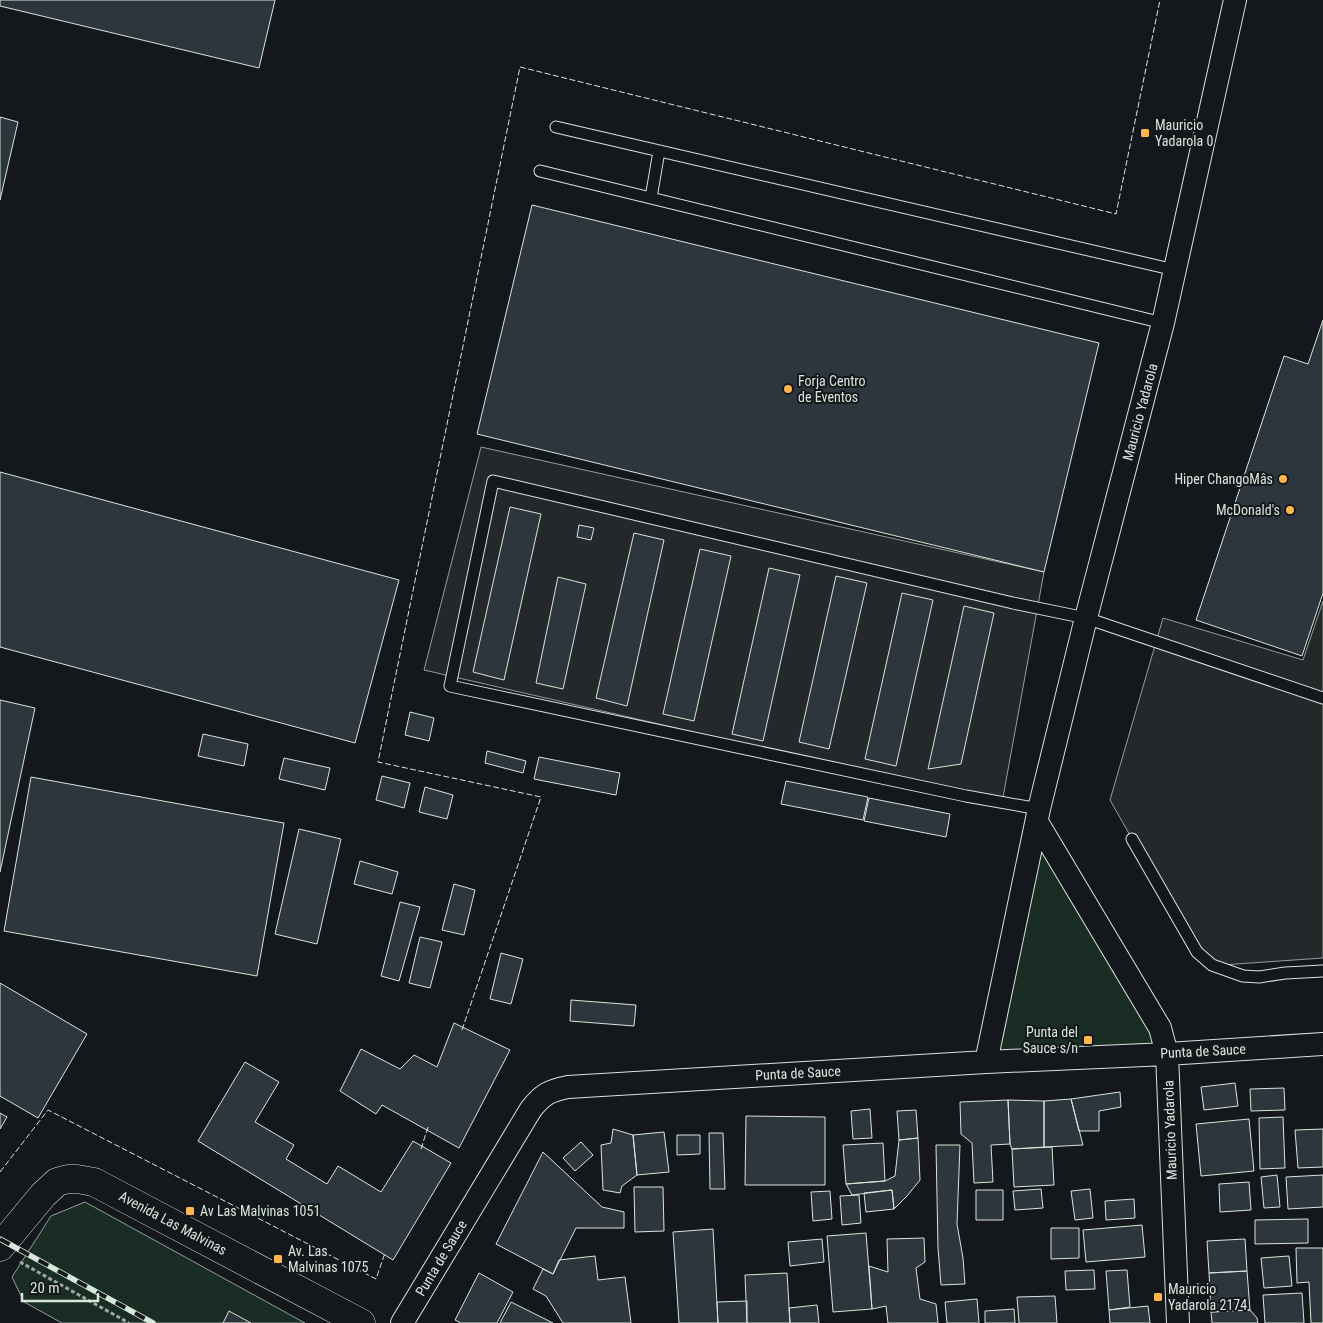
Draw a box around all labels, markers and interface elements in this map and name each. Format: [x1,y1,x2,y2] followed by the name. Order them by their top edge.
[1155,117,1213,149] place label: Mauricio Yadarola 0
[1139,127,1151,139] marker: Mauricio Yadarola 0
[1119,362,1161,462] street label: Mauricio Yadarola
[798,373,866,405] place label: Forja Centro de Eventos
[782,383,794,395] marker: Forja Centro de Eventos
[1174,471,1273,487] place label: Hiper ChangoMâs
[1277,473,1289,485] marker: Hiper ChangoMâs
[1216,502,1280,518] place label: McDonald's
[1284,504,1296,516] marker: McDonald's
[1023,1024,1078,1056] place label: Punta del Sauce s/n
[1082,1034,1094,1046] marker: Punta del Sauce s/n
[1160,1041,1247,1061] street label: Punta de Sauce
[755,1063,842,1083] street label: Punta de Sauce
[1160,1080,1180,1180] street label: Mauricio Yadarola
[116,1188,230,1258] street label: Avenida Las Malvinas
[200,1203,320,1219] place label: Av Las Malvinas 1051
[184,1205,196,1217] marker: Av Las Malvinas 1051
[412,1217,470,1299] street label: Punta de Sauce
[288,1243,369,1275] place label: Av. Las Malvinas 1075
[272,1253,284,1265] marker: Av. Las Malvinas 1075
[22,1270,99,1302] scale bar
[30,1279,60,1297] text: 20 m
[1168,1281,1247,1313] place label: Mauricio Yadarola 2174
[1152,1291,1164,1303] marker: Mauricio Yadarola 2174

